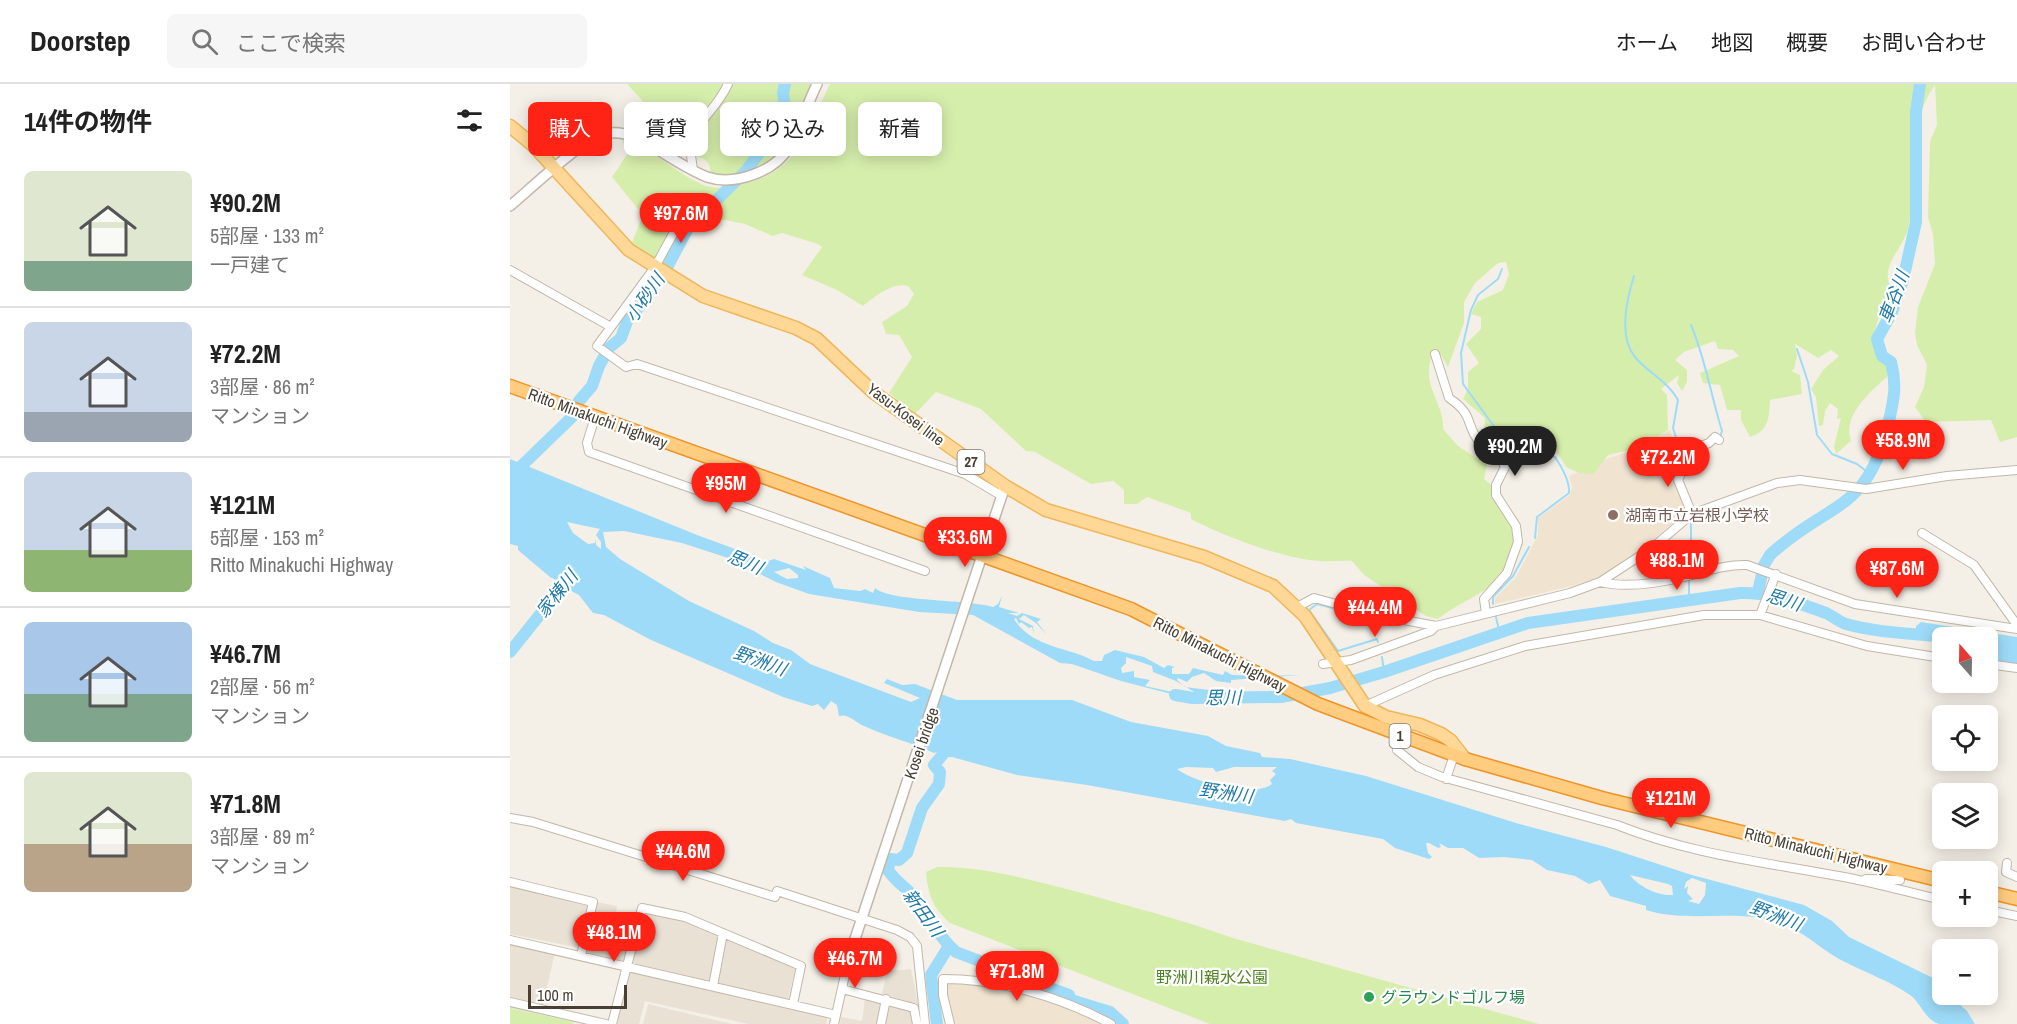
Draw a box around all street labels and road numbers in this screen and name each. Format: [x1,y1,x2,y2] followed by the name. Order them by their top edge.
[863,378,949,450] street label: Yasu-Kosei line
[525,383,671,454] street label: Ritto Minakuchi Highway
[958,450,984,474] road number: 27
[1150,611,1291,697] street label: Ritto Minakuchi Highway
[898,704,944,782] street label: Kosei bridge
[1390,724,1410,748] road number: 1
[1742,822,1890,879] street label: Ritto Minakuchi Highway

